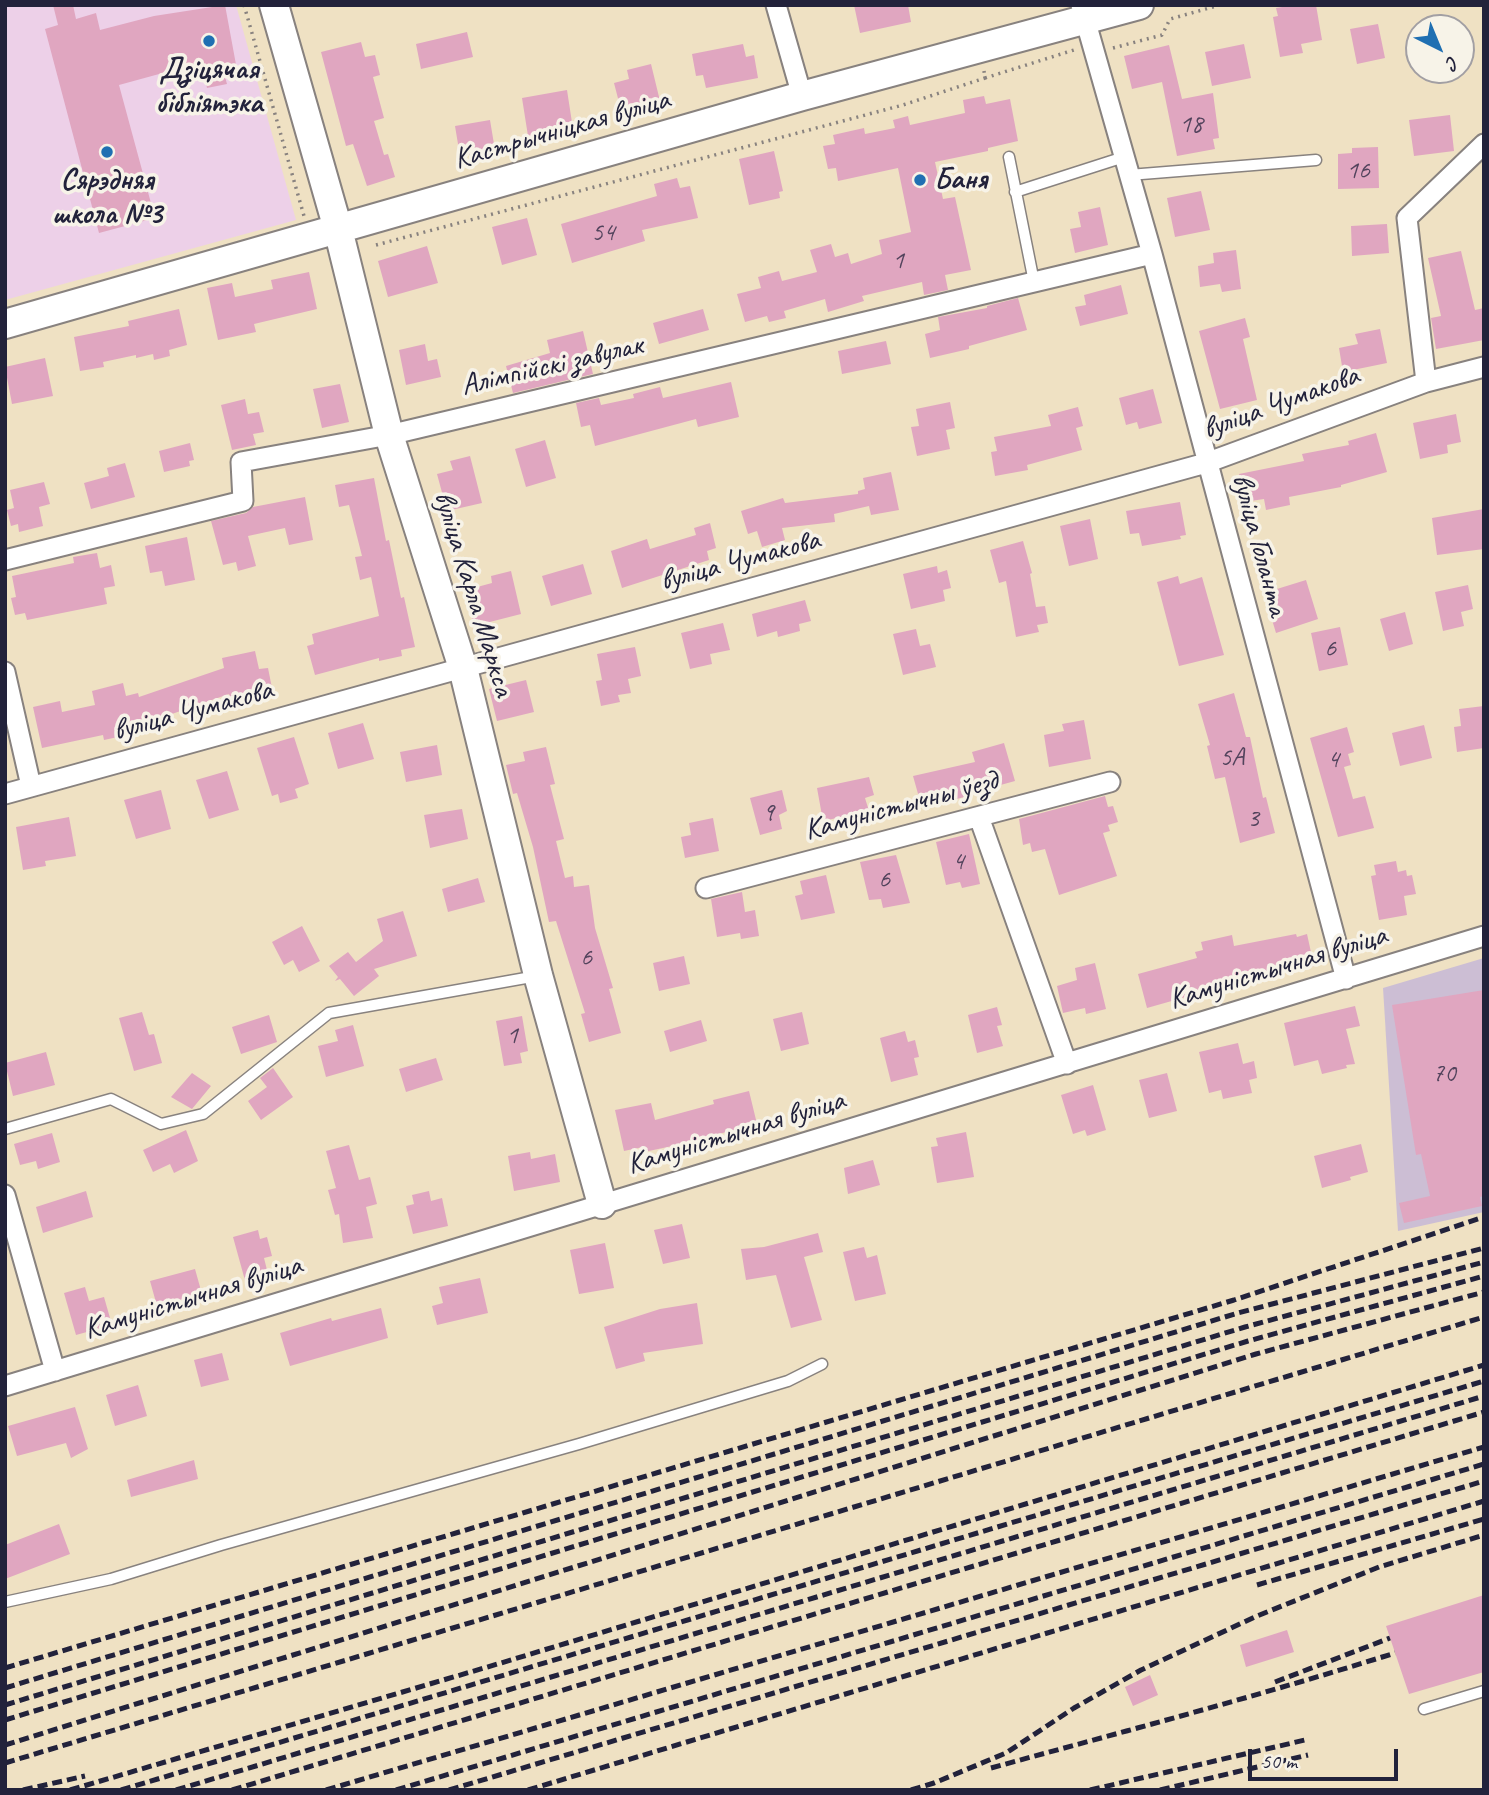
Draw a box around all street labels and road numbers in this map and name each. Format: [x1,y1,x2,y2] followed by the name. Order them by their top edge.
[450,82,674,178] street label: Кастрычніцкая вуліца
[458,328,646,404] street label: Алімпійскі завулак
[1198,358,1364,448] street label: вуліца Чумакова
[1223,470,1295,620] street label: вуліца Голанта
[425,487,521,701] street label: вуліца Карла Маркса
[656,522,824,600] street label: вуліца Чумакова
[109,672,277,750] street label: вуліца Чумакова
[800,763,1002,849] street label: Камуністычны ўезд
[1165,918,1391,1018] street label: Камуністычная вуліца
[623,1083,849,1183] street label: Камуністычная вуліца
[80,1248,306,1348] street label: Камуністычная вуліца

